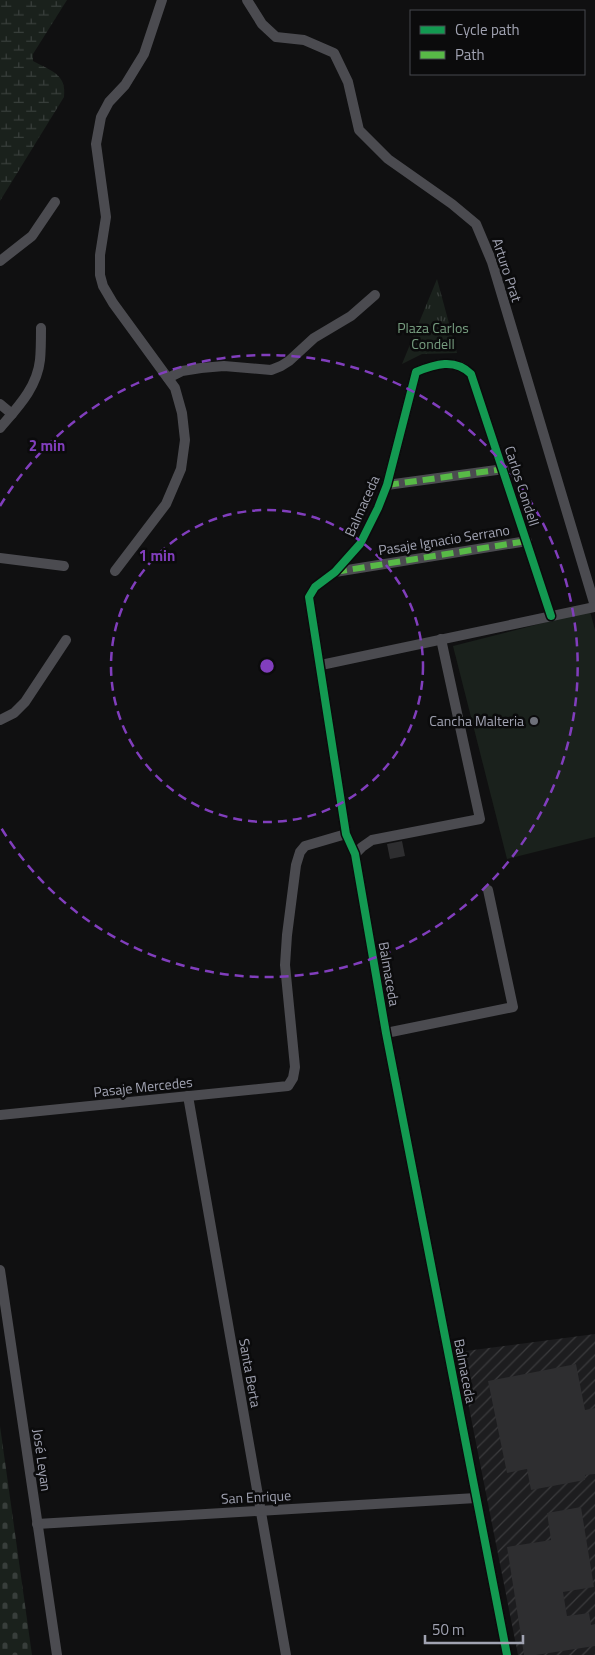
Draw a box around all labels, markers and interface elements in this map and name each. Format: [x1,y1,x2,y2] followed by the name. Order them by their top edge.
[410,10,585,75] legend
[455,18,520,41] text: Cycle path
[455,43,485,66] text: Path
[487,235,528,304] street label: Arturo Prat
[397,317,469,354] park label: Plaza Carlos Condell
[29,434,65,457] text: 2 min
[500,443,545,529] street label: Carlos Condell
[339,472,384,540] street label: Balmaceda
[377,519,511,560] street label: Pasaje Ignacio Serrano
[139,544,175,567] text: 1 min
[258,657,276,675] centre of rings
[429,710,524,731] place label: Cancha Malteria
[528,715,540,727] marker: Cancha Malteria
[373,940,405,1008] street label: Balmaceda
[92,1071,194,1102] street label: Pasaje Mercedes
[234,1337,267,1409] street label: Santa Berta
[449,1337,482,1405] street label: Balmaceda
[28,1427,57,1492] street label: José Leyan
[220,1484,292,1509] street label: San Enrique
[425,1612,522,1644] scale bar
[432,1618,465,1641] text: 50 m

